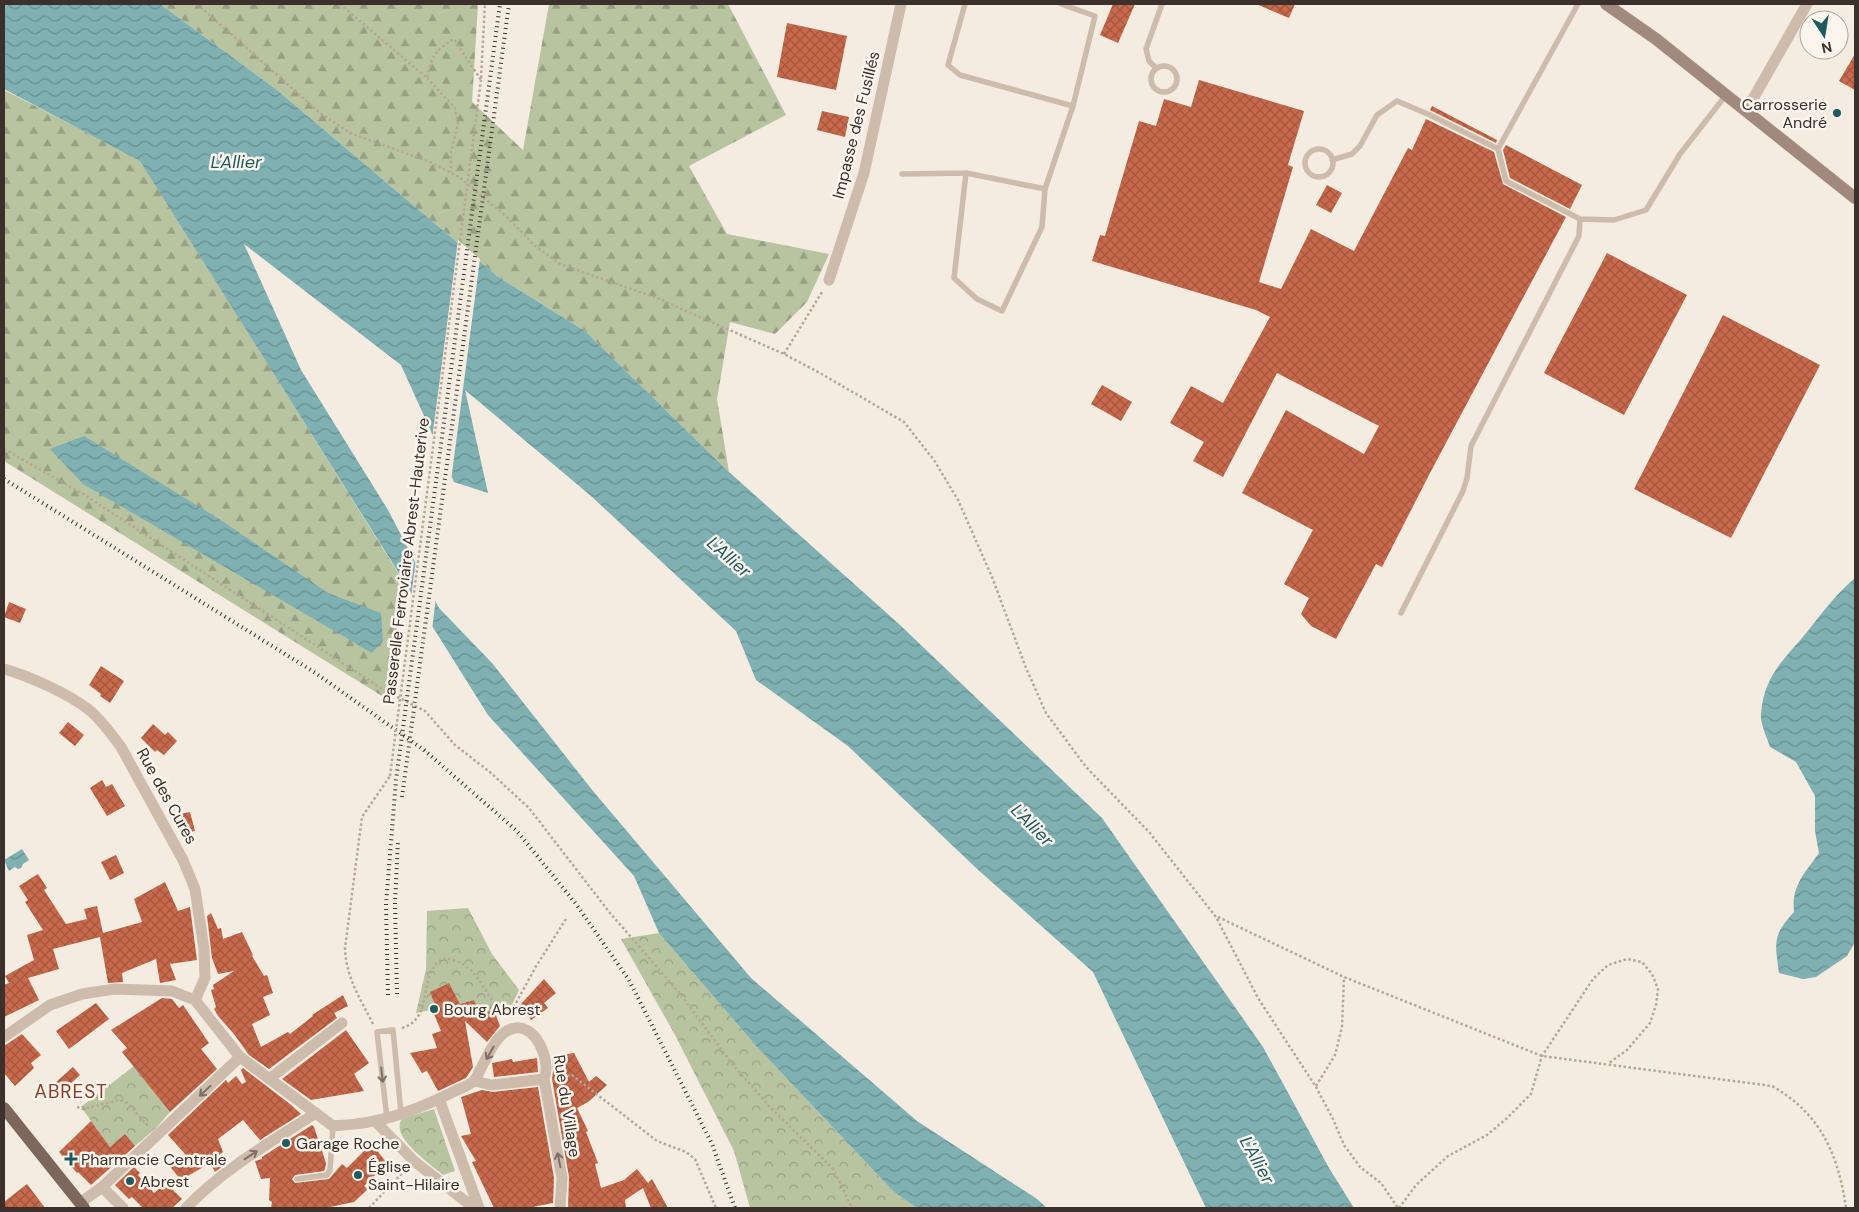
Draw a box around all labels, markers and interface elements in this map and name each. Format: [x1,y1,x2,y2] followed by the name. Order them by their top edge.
[1799,10,1849,60] north arrow
[1820,38,1834,58] text: N
[827,49,885,201] street label: Impasse des Fusillés
[1742,94,1827,133] place label: Carrosserie André
[1831,107,1843,119] marker: Carrosserie André
[210,150,263,174] water label: L'Allier
[378,417,434,705] street label: Passerelle Ferroviaire Abrest-Hauterive
[702,531,757,584] water label: L'Allier
[132,744,202,848] street label: Rue des Cures
[1005,798,1060,853] water label: L'Allier
[444,999,541,1020] place label: Bourg Abrest
[428,1003,440,1015] marker: Bourg Abrest
[485,1045,495,1060] one-way arrow
[549,1053,585,1159] street label: Rue du Village
[377,1066,387,1082] one-way arrow
[34,1079,108,1104] district label: ABREST
[198,1085,211,1097] one-way arrow
[1234,1132,1281,1189] water label: L'Allier
[296,1133,399,1154] place label: Garage Roche
[280,1137,292,1149] marker: Garage Roche
[81,1149,227,1170] place label: Pharmacie Centrale
[244,1150,258,1161] one-way arrow
[554,1152,563,1168] one-way arrow
[65,1153,77,1165] marker: Pharmacie Centrale
[368,1156,460,1195] place label: Église Saint-Hilaire
[352,1169,364,1181] marker: Église Saint-Hilaire
[140,1171,189,1192] place label: Abrest
[124,1175,136,1187] marker: Abrest

